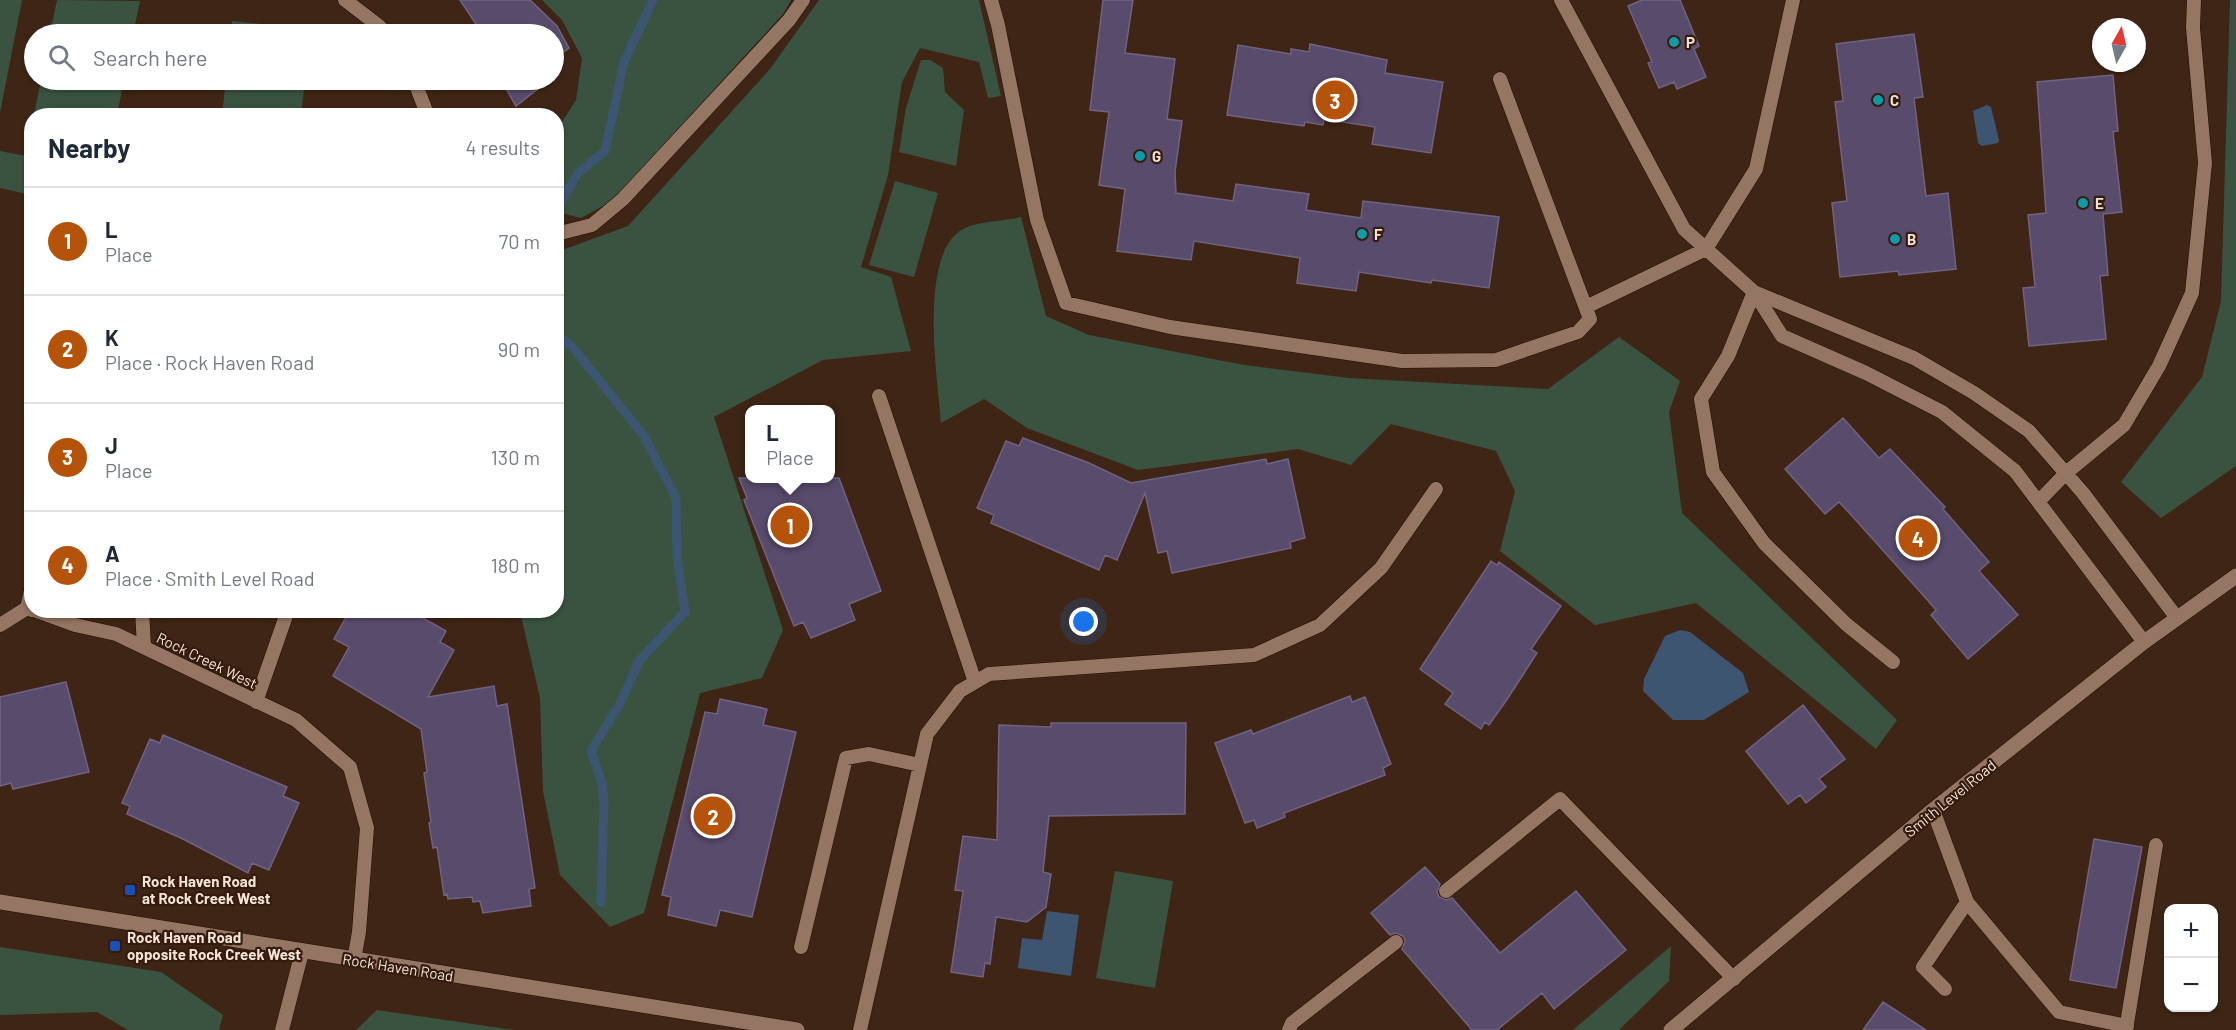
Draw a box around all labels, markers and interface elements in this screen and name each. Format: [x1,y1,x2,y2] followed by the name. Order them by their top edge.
[2092,18,2146,72] north arrow
[24,24,564,90] search box
[1686,33,1695,51] place label: P
[1667,35,1681,49] marker: P
[45,41,78,74] icon: search
[93,44,207,70] text: Search here
[1316,78,1354,122] pin: 3
[1890,91,1899,109] place label: C
[1871,93,1885,107] marker: C
[48,132,130,163] text: Nearby
[465,135,540,159] text: 4 results
[1152,147,1161,165] place label: G
[1133,149,1147,163] marker: G
[2095,194,2104,212] place label: E
[2076,196,2090,210] marker: E
[105,216,118,242] text: L
[1374,225,1383,243] place label: F
[1355,227,1369,241] marker: F
[64,229,71,253] text: 1
[499,229,540,253] text: 70 m
[1907,230,1916,248] place label: B
[1888,232,1902,246] marker: B
[105,242,153,266] text: Place
[105,324,119,350] text: K
[62,337,73,361] text: 2
[498,337,540,361] text: 90 m
[105,350,314,374] text: Place · Rock Haven Road
[745,405,835,483] popup
[766,419,779,445] text: L
[105,432,118,458] text: J
[62,445,73,469] text: 3
[491,445,540,469] text: 130 m
[766,445,814,469] text: Place
[105,458,153,482] text: Place
[770,502,810,548] pin: 1
[1898,516,1938,560] pin: 4
[105,540,120,566] text: A
[61,553,74,577] text: 4
[491,553,540,577] text: 180 m
[105,566,315,590] text: Place · Smith Level Road
[1069,607,1098,636] your location
[154,628,260,692] street label: Rock Creek West
[1901,756,1999,840] street label: Smith Level Road
[694,794,732,838] pin: 2
[142,872,271,907] place label: Rock Haven Road at Rock Creek West
[123,883,137,897] marker: Rock Haven Road at Rock Creek West
[2164,904,2218,1012] map controls
[2164,904,2218,958] button: +
[127,928,301,963] place label: Rock Haven Road opposite Rock Creek West
[108,939,122,953] marker: Rock Haven Road opposite Rock Creek West
[341,949,455,985] street label: Rock Haven Road
[2164,958,2218,1012] button: −

